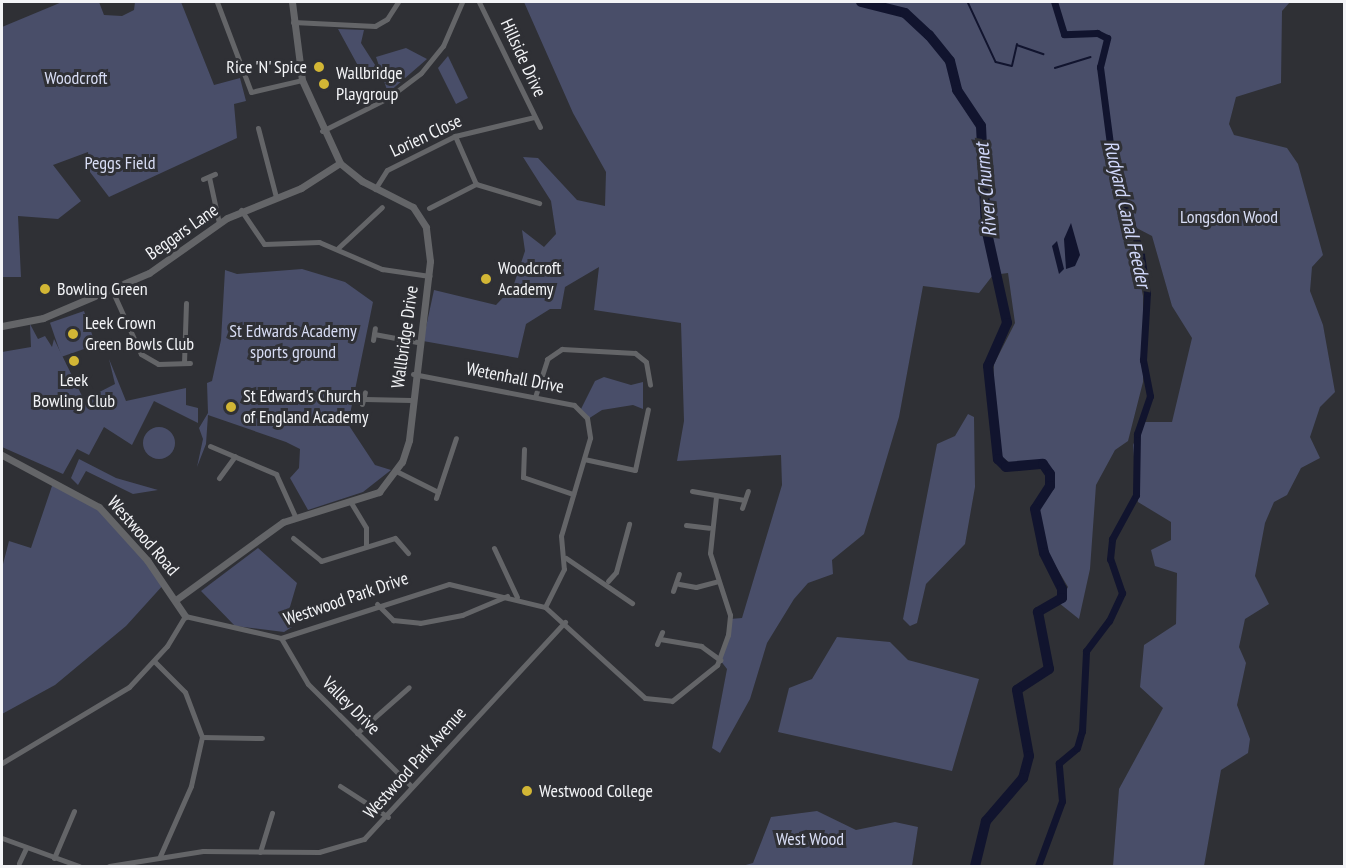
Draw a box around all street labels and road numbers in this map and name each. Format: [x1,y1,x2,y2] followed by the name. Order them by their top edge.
[496,16,550,100] street label: Hillside Drive
[387,110,465,162] street label: Lorien Close
[142,199,222,265] street label: Beggars Lane
[387,284,423,390] street label: Wallbridge Drive
[464,358,566,398] street label: Wetenhall Drive
[103,492,183,580] street label: Westwood Road
[281,567,411,631] street label: Westwood Park Drive
[317,672,385,740] street label: Valley Drive
[359,702,471,824] street label: Westwood Park Avenue

